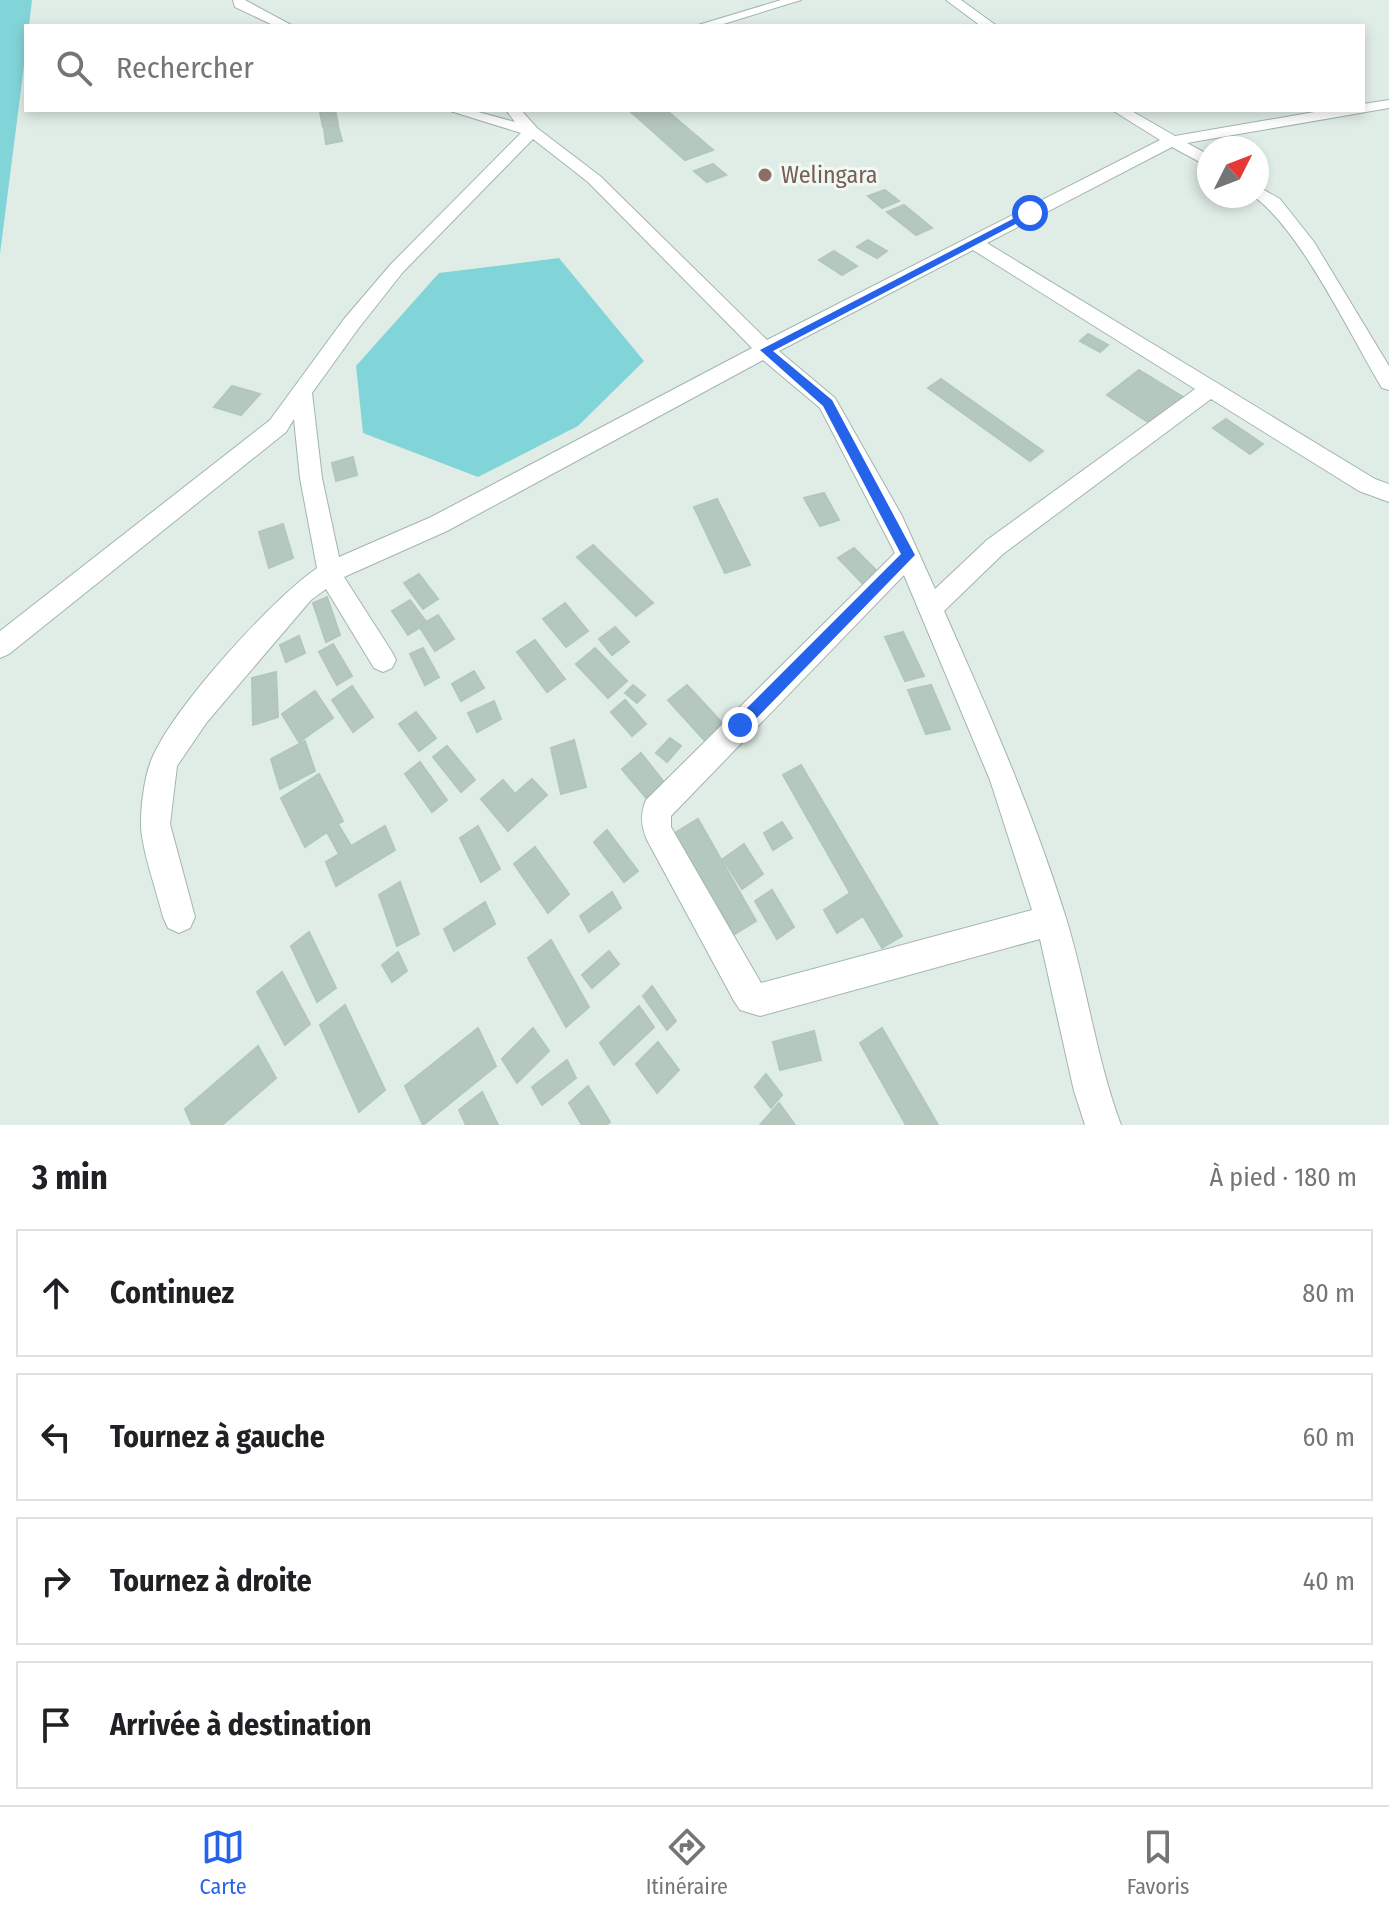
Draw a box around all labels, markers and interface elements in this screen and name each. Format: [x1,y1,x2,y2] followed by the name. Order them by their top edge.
[24,24,1365,112] search box
[52,46,96,90] icon: search
[116,50,254,86] text: Rechercher
[1197,136,1269,208] north arrow
[781,161,878,189] place label: Welingara
[756,166,774,184] marker: Welingara
[1012,195,1048,231] route start
[722,707,758,743] route end
[32,1157,108,1198] text: 3 min
[1210,1162,1357,1193] text: À pied · 180 m
[34,1271,78,1315] icon: ahead
[110,1275,234,1311] text: Continuez
[1302,1278,1355,1309] text: 80 m
[34,1415,78,1459] icon: left
[110,1419,325,1455] text: Tournez à gauche
[1302,1422,1355,1453] text: 60 m
[34,1559,78,1603] icon: right
[110,1563,312,1599] text: Tournez à droite
[1303,1566,1355,1597] text: 40 m
[34,1703,78,1747] icon: arrive
[110,1707,371,1743] text: Arrivée à destination
[199,1825,247,1900] tab: Carte
[646,1825,728,1900] tab: Itinéraire
[1127,1825,1189,1900] tab: Favoris

